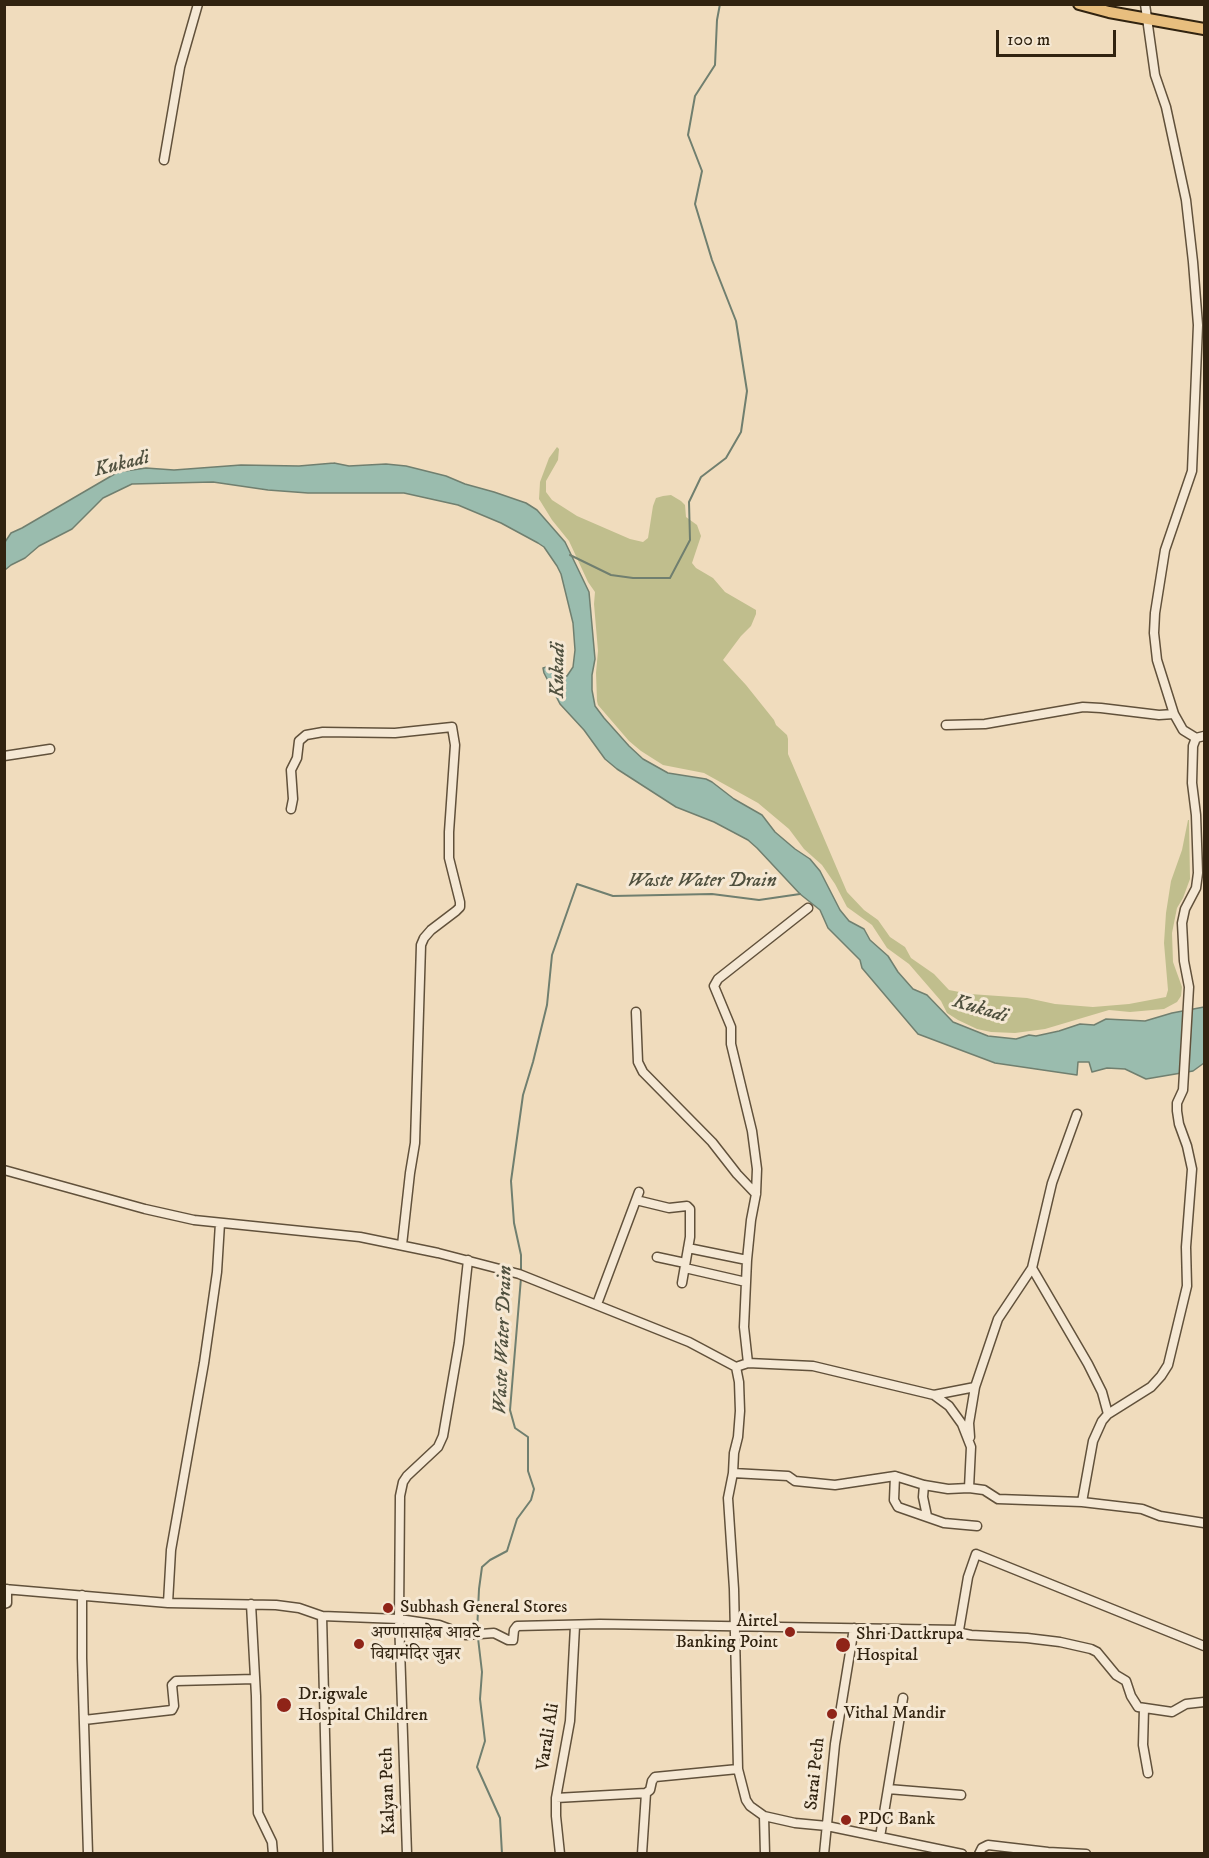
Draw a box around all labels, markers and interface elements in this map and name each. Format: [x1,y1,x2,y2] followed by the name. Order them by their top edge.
[999,18,1119,56] scale bar
[1007,29,1050,51] text: 100 m
[92,447,152,483] water label: Kukadi
[547,642,571,698] water label: Kukadi
[627,870,777,894] water label: Waste Water Drain
[950,990,1010,1030] water label: Kukadi
[489,1265,519,1415] water label: Waste Water Drain
[400,1597,567,1619] place label: Subhash General Stores
[381,1601,395,1615] marker: Subhash General Stores
[675,1611,778,1654] place label: Airtel Banking Point
[371,1623,480,1666] place label: अण्णासाहेब आवटे विद्यामंदिर जुन्नर
[856,1624,964,1666] place label: Shri Dattkrupa Hospital
[783,1625,797,1639] marker: Airtel Banking Point
[834,1636,852,1654] marker: Shri Dattkrupa Hospital
[352,1637,366,1651] marker: अण्णासाहेब आवटे विद्यामंदिर जुन्नर
[298,1684,428,1726] place label: Dr.igwale Hospital Children
[275,1696,293,1714] marker: Dr.igwale Hospital Children
[533,1702,565,1772] street label: Varali Ali
[844,1703,946,1725] place label: Vithal Mandir
[825,1707,839,1721] marker: Vithal Mandir
[801,1737,831,1811] street label: Sarai Peth
[377,1747,401,1835] street label: Kalyan Peth
[858,1809,935,1831] place label: PDC Bank
[839,1813,853,1827] marker: PDC Bank

